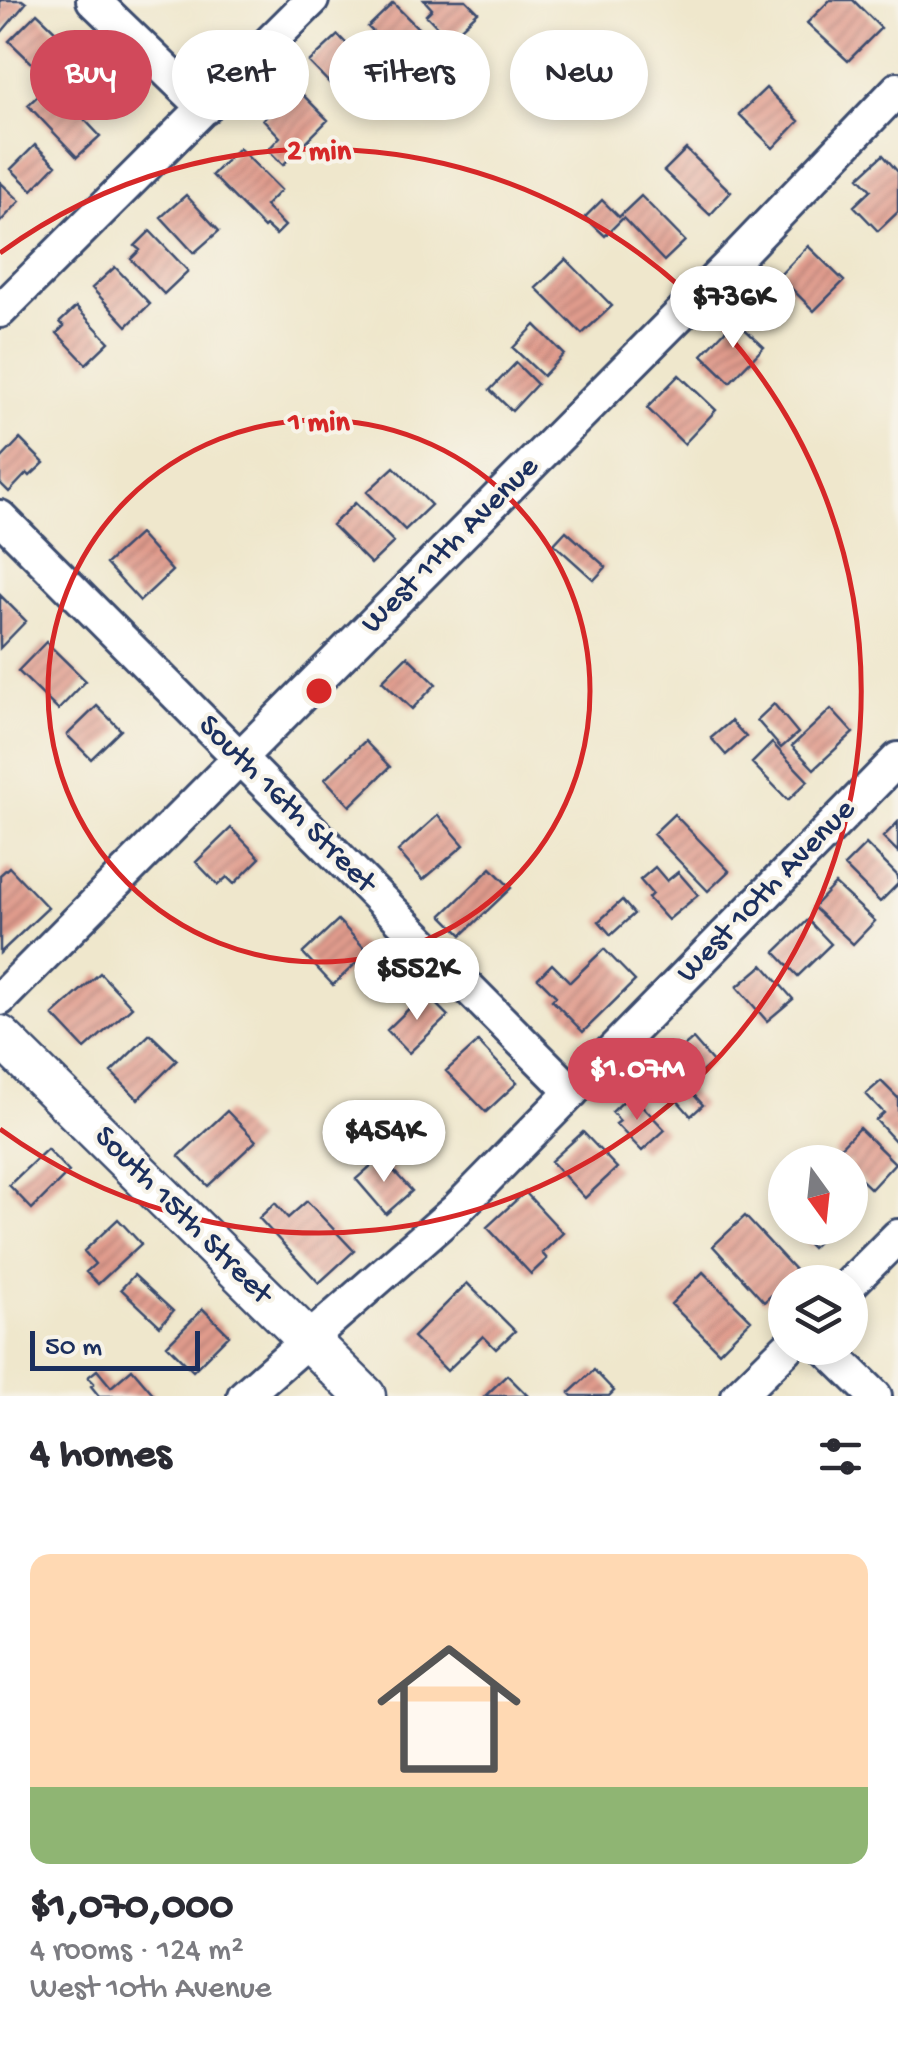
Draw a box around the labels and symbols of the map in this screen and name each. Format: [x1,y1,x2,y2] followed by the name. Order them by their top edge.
[287,136,352,171] text: 2 min
[663,266,803,351] pin: $736K
[287,407,350,442] text: 1 min
[354,449,548,643] street label: West 11th Avenue
[301,673,337,709] centre of rings
[189,708,385,904] street label: South 16th Street
[670,792,865,992] street label: West 10th Avenue
[347,938,487,1023] pin: $552K
[556,1038,718,1123] pin: $1.07M
[314,1100,454,1185] pin: $454K
[85,1119,281,1315] street label: South 15th Street
[768,1145,868,1245] north arrow
[30,1326,200,1370] scale bar

